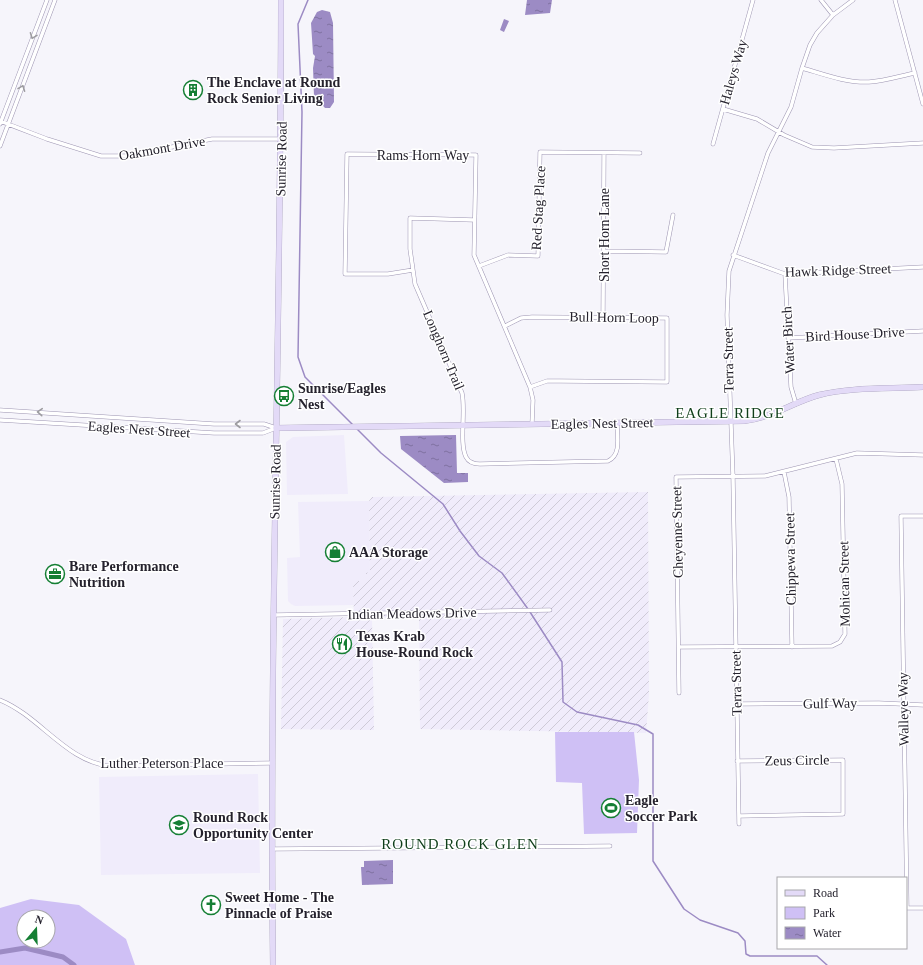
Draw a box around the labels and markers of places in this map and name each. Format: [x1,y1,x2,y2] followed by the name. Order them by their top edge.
[207,75,341,106] place label: The Enclave at Round Rock Senior Living
[182,79,204,101] building icon: The Enclave at Round Rock Senior Living
[298,381,386,412] place label: Sunrise/Eagles Nest
[273,385,295,407] bus stop icon: Sunrise/Eagles Nest
[324,541,346,563] shop icon: AAA Storage
[349,545,428,560] place label: AAA Storage
[69,559,179,590] place label: Bare Performance Nutrition
[44,563,66,585] office icon: Bare Performance Nutrition
[356,629,473,660] place label: Texas Krab House-Round Rock
[331,633,353,655] restaurant icon: Texas Krab House-Round Rock
[625,793,698,824] place label: Eagle Soccer Park
[600,797,622,819] sports icon: Eagle Soccer Park
[193,810,313,841] place label: Round Rock Opportunity Center
[168,814,190,836] school or university icon: Round Rock Opportunity Center
[225,890,334,921] place label: Sweet Home - The Pinnacle of Praise
[200,894,222,916] church icon: Sweet Home - The Pinnacle of Praise

